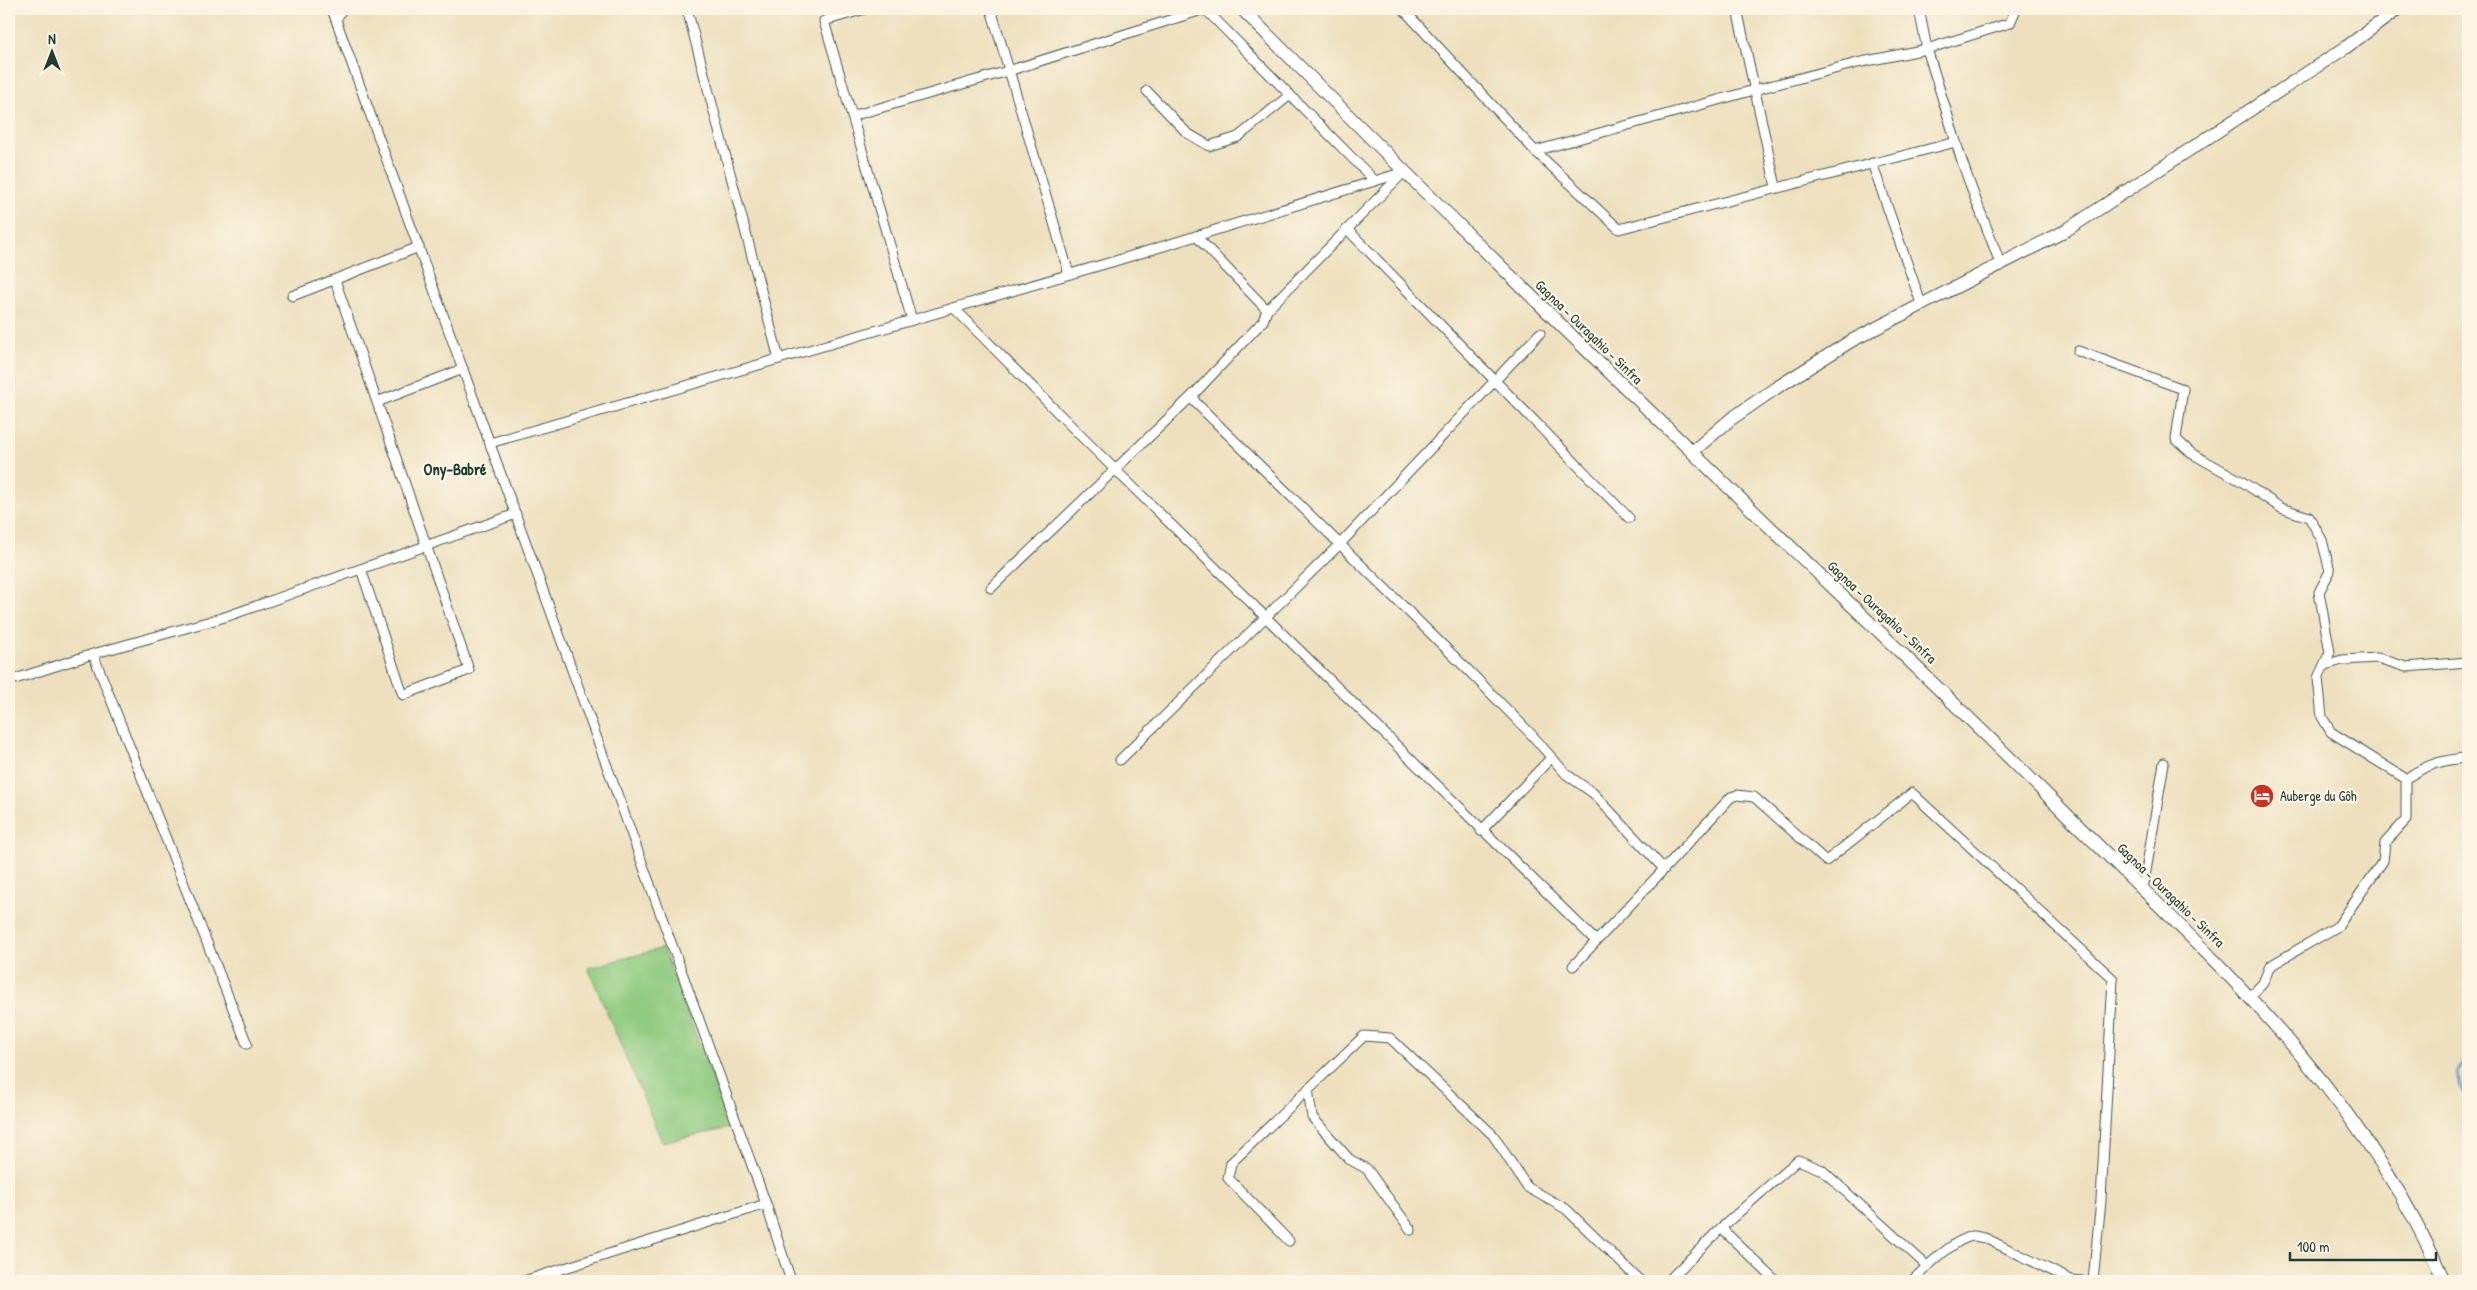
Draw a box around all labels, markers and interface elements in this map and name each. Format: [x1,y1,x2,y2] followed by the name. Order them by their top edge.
[28,28,78,78] north arrow
[48,29,56,48] text: N
[1531,275,1648,389] street label: Gagnoa - Ouragahio - Sinfra
[424,458,487,481] district label: Ony-Babré
[1823,556,1941,668] street label: Gagnoa - Ouragahio - Sinfra
[2249,783,2275,809] hotel icon: Auberge du Gôh
[2280,786,2357,806] place label: Auberge du Gôh
[2113,838,2230,952] street label: Gagnoa - Ouragahio - Sinfra
[2290,1230,2436,1262] scale bar
[2297,1236,2330,1257] text: 100 m

